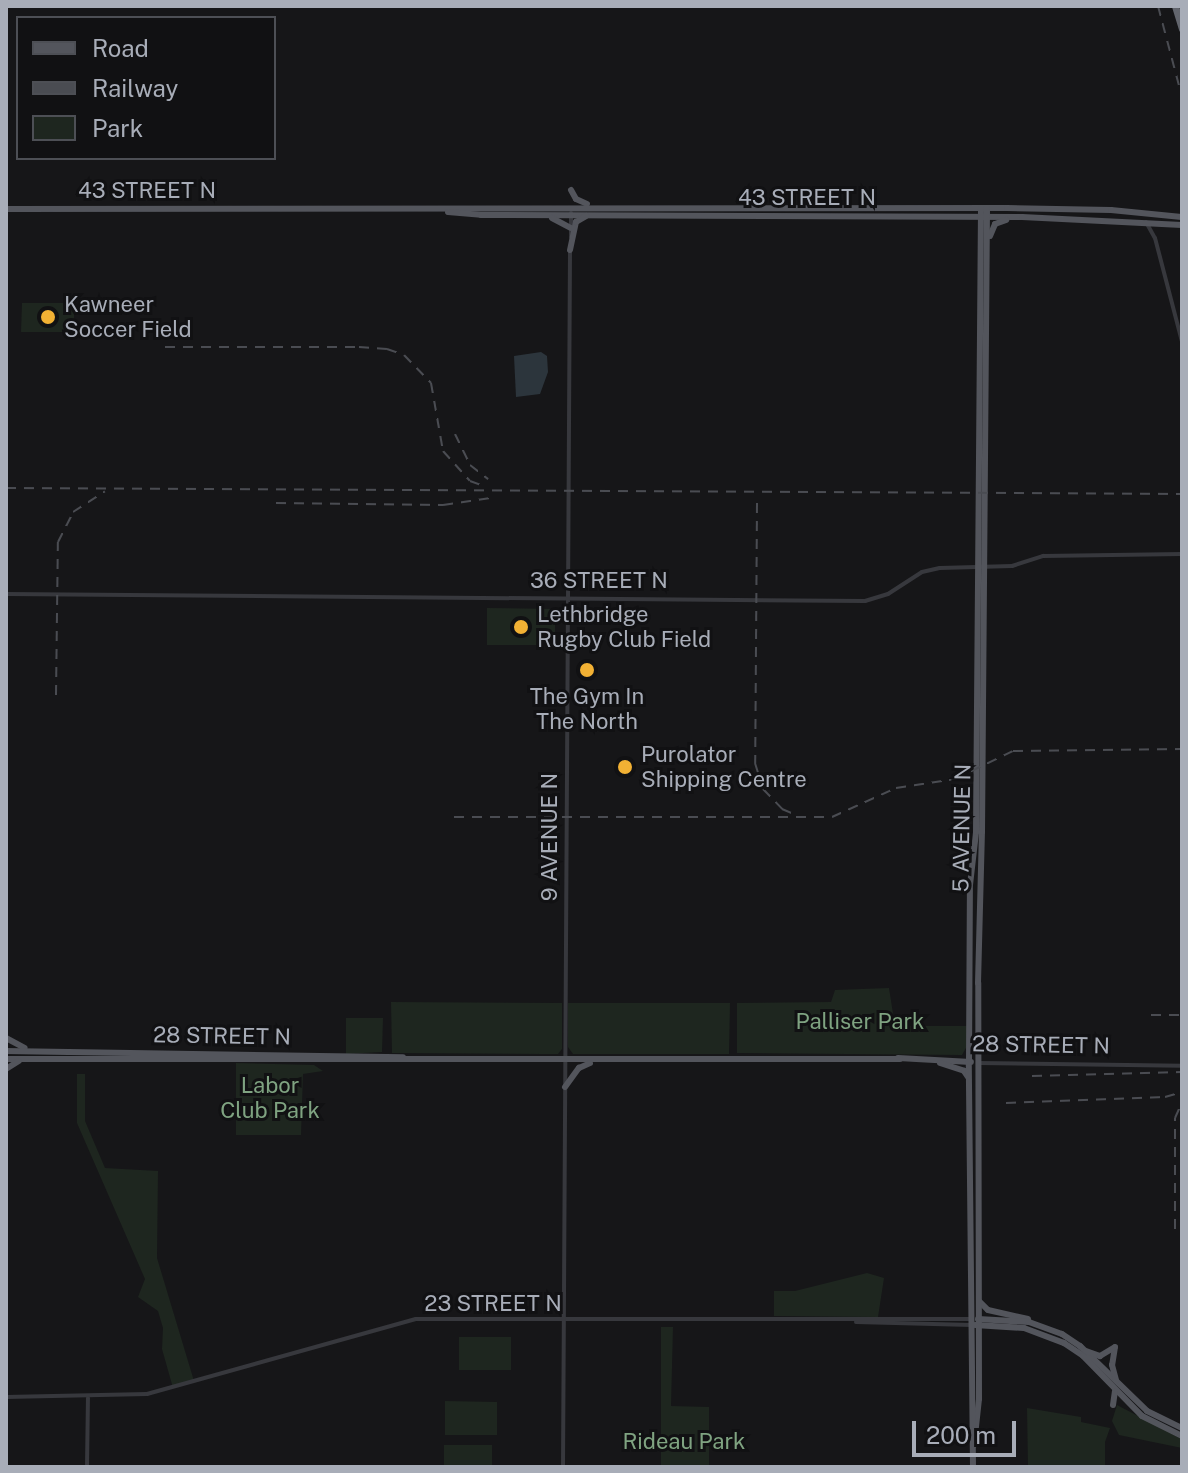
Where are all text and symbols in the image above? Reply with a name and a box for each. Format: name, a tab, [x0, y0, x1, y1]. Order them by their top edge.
legend	[16, 16, 276, 160]
text: Road	[92, 34, 149, 62]
text: Railway	[92, 74, 178, 102]
text: Park	[92, 114, 143, 142]
street label: 43 STREET N	[78, 178, 216, 204]
street label: 43 STREET N	[738, 185, 876, 211]
place label: Kawneer Soccer Field	[64, 291, 192, 342]
marker: Kawneer Soccer Field	[39, 308, 57, 326]
street label: 36 STREET N	[530, 568, 668, 594]
place label: Lethbridge Rugby Club Field	[537, 601, 711, 652]
marker: Lethbridge Rugby Club Field	[512, 618, 530, 636]
marker: The Gym In The North	[578, 661, 596, 679]
place label: The Gym In The North	[530, 683, 644, 734]
place label: Purolator Shipping Centre	[641, 741, 807, 792]
marker: Purolator Shipping Centre	[616, 758, 634, 776]
street label: 5 AVENUE N	[948, 763, 976, 893]
street label: 9 AVENUE N	[537, 773, 563, 901]
park label: Palliser Park	[796, 1009, 924, 1035]
street label: 28 STREET N	[153, 1022, 291, 1050]
street label: 28 STREET N	[972, 1031, 1110, 1059]
park label: Labor Club Park	[220, 1072, 320, 1124]
street label: 23 STREET N	[424, 1291, 562, 1317]
scale bar	[916, 1405, 1020, 1455]
text: 200 m	[926, 1421, 996, 1449]
park label: Rideau Park	[623, 1429, 745, 1455]

